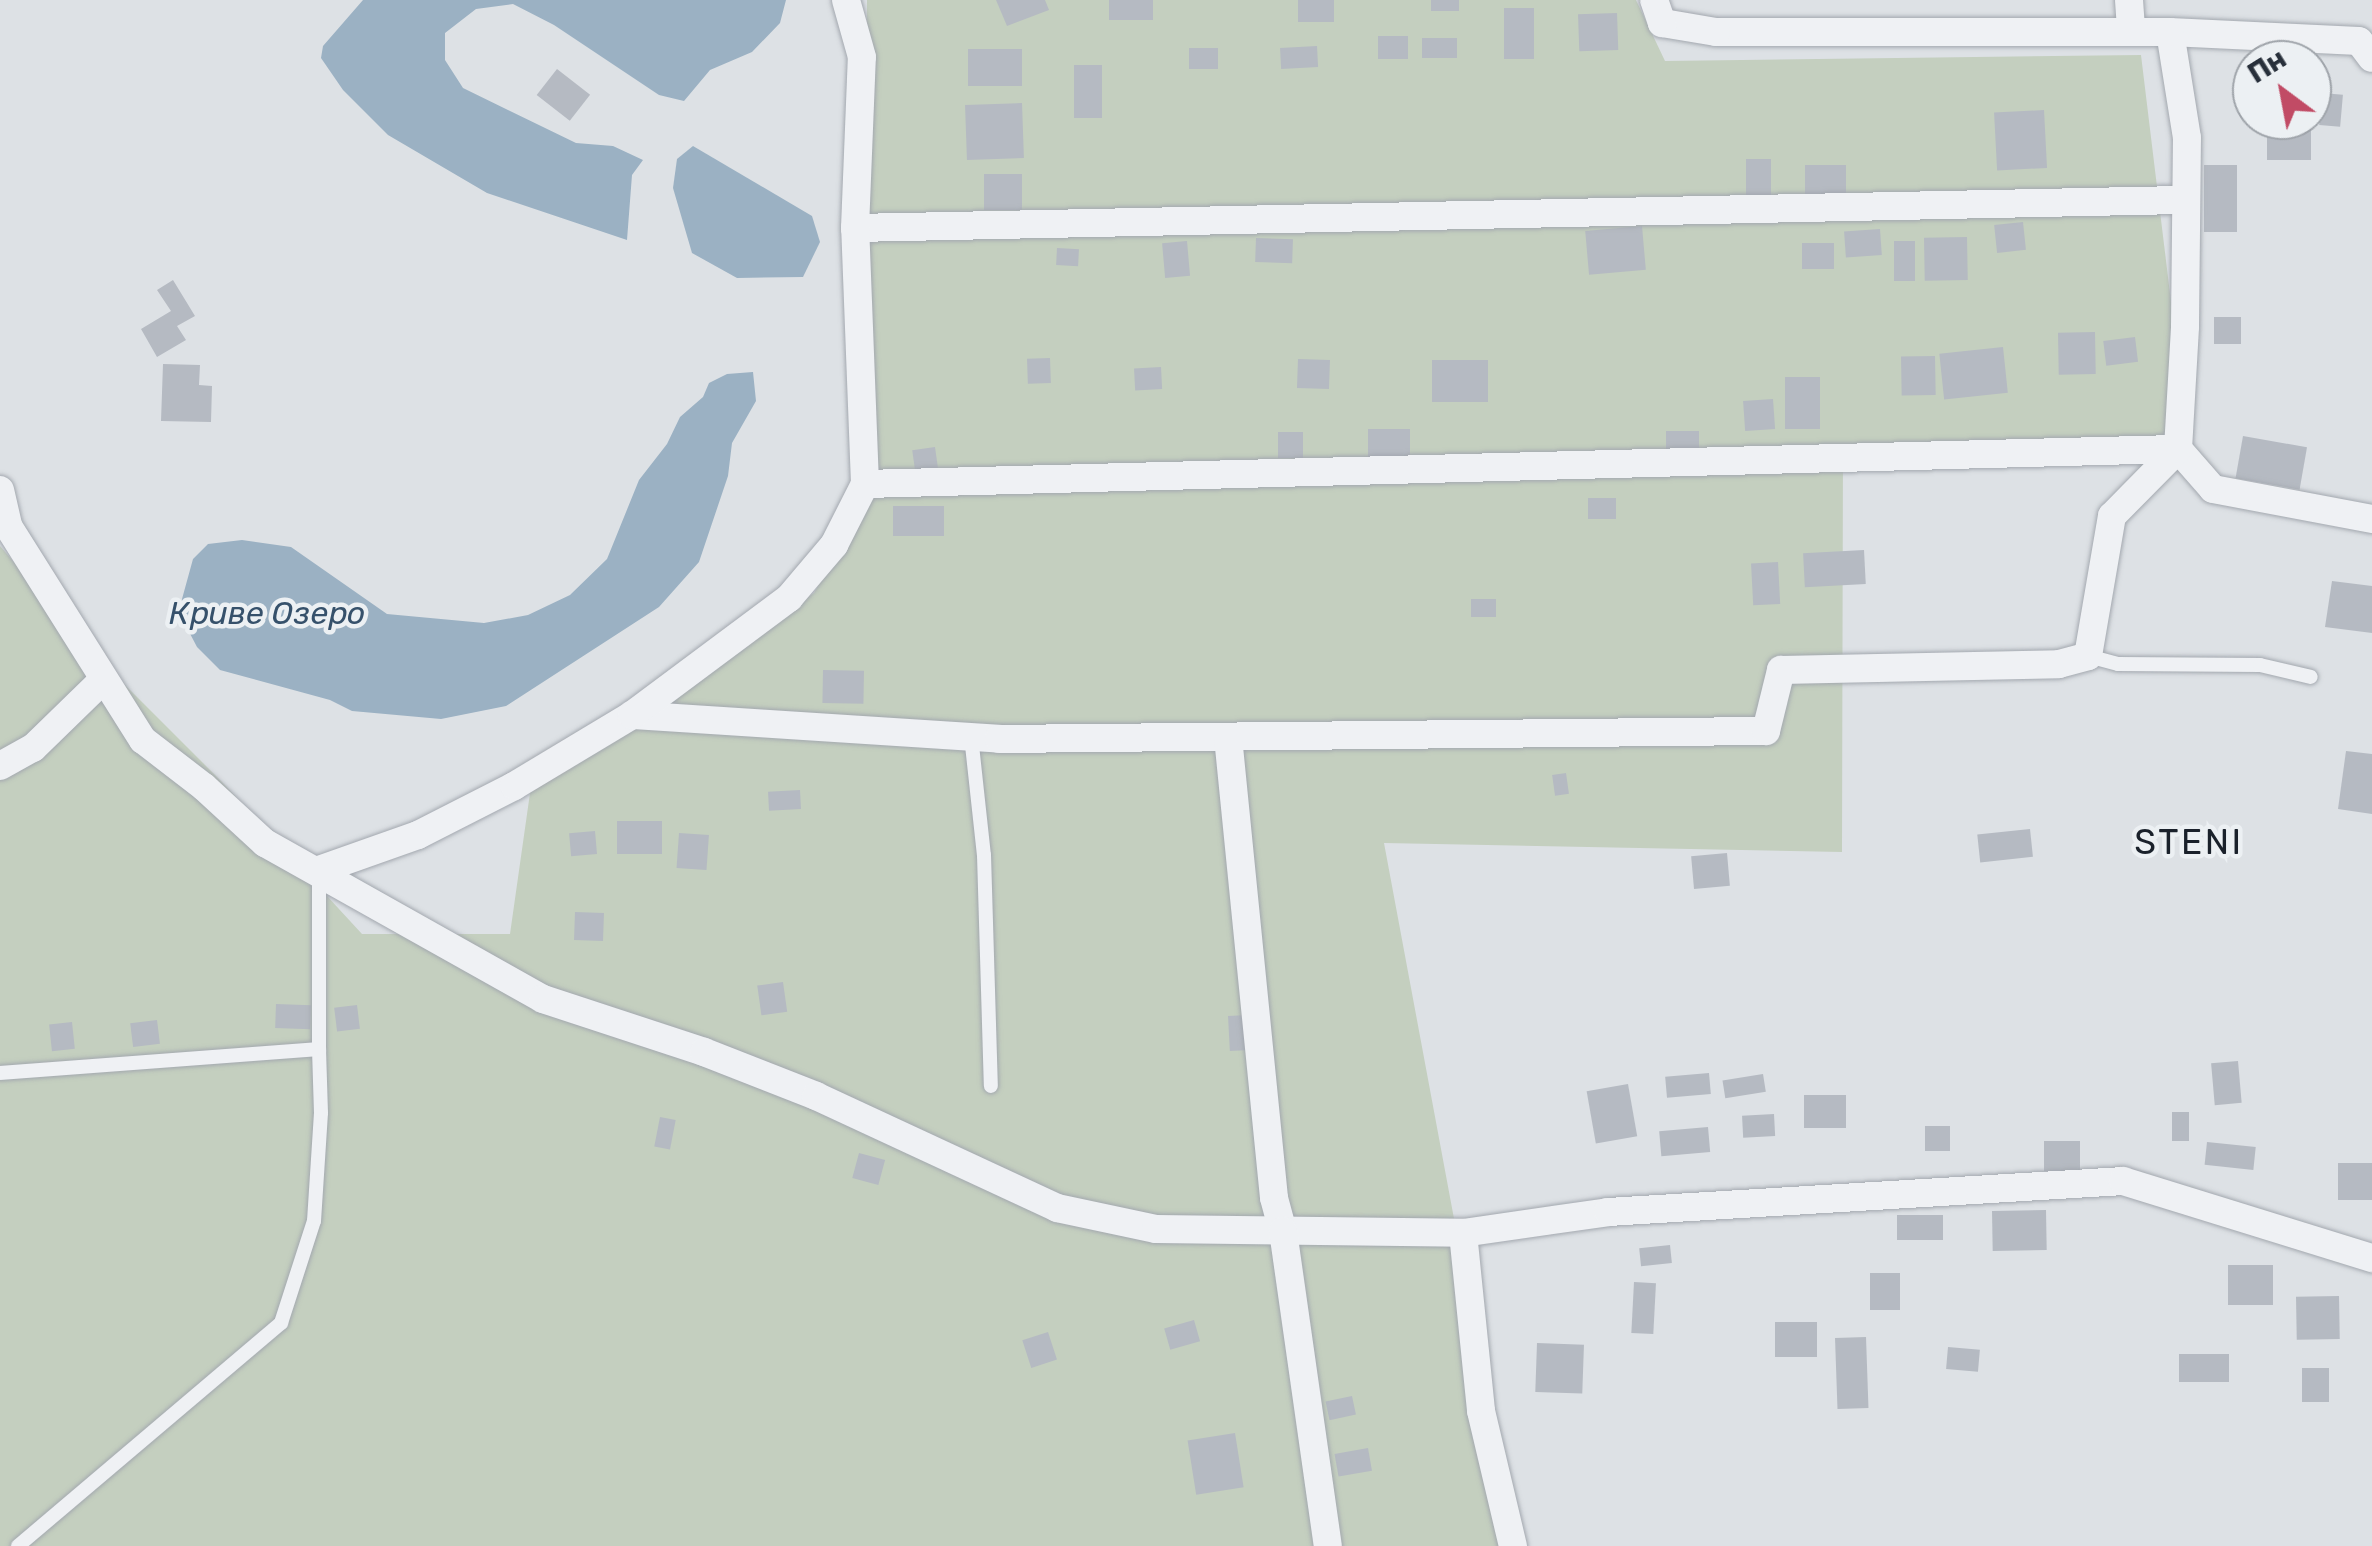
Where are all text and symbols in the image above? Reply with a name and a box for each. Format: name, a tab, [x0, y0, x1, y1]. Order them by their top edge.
north arrow	[2232, 40, 2332, 140]
text: Пн	[2242, 42, 2292, 90]
water label: Криве Озеро	[169, 594, 365, 632]
district label: STENI	[2134, 821, 2244, 863]

